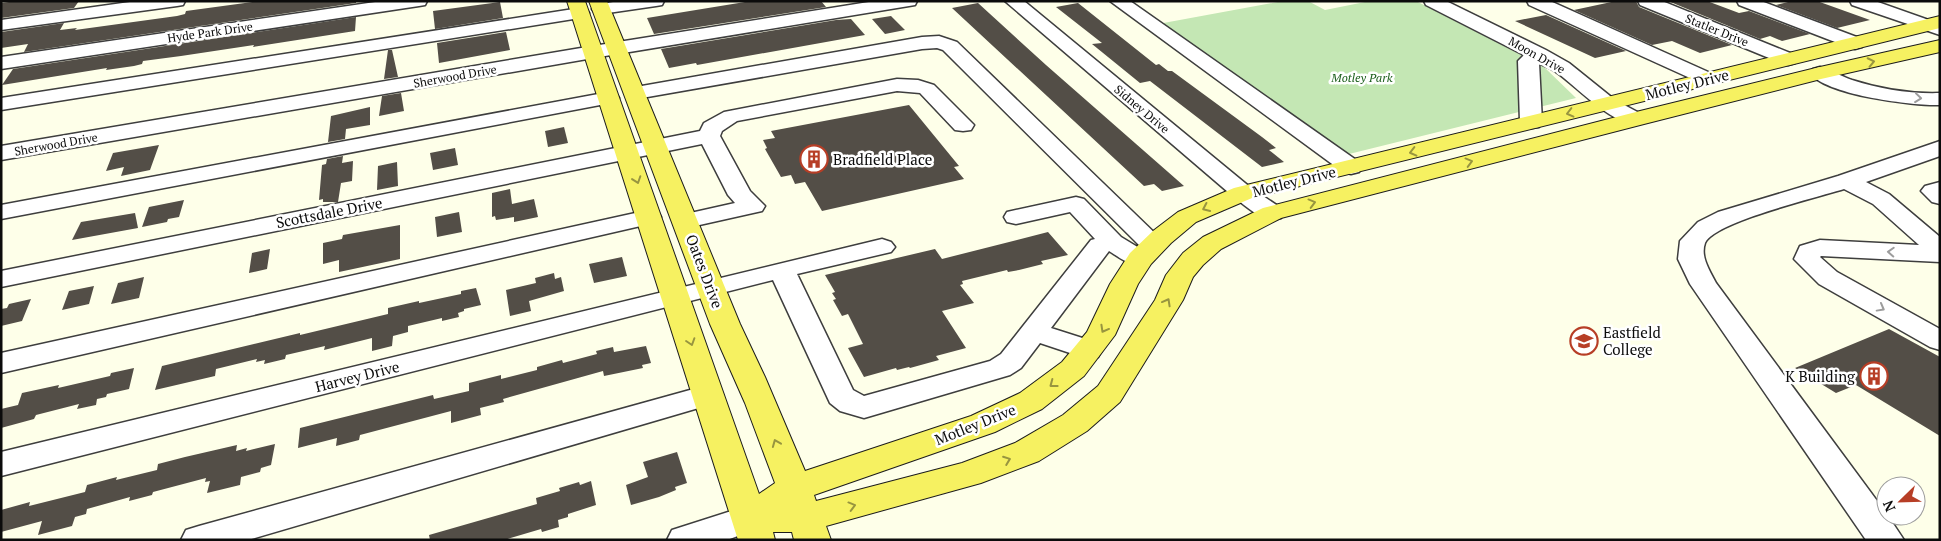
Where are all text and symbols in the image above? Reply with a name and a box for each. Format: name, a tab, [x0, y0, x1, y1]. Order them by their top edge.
street label: Statler Drive	[1683, 10, 1751, 50]
street label: Hyde Park Drive	[166, 19, 254, 45]
street label: Moon Drive	[1506, 33, 1568, 77]
one-way arrow	[1866, 57, 1875, 68]
street label: Sherwood Drive	[412, 61, 498, 91]
street label: Motley Drive	[1643, 64, 1731, 104]
park label: Motley Park	[1330, 70, 1393, 85]
street label: Sidney Drive	[1111, 82, 1173, 136]
one-way arrow	[1914, 92, 1922, 103]
one-way arrow	[1566, 107, 1575, 118]
street label: Sherwood Drive	[13, 129, 99, 159]
building icon: Bradfield Place	[799, 144, 829, 174]
one-way arrow	[1408, 146, 1417, 157]
place label: Bradfield Place	[833, 149, 932, 169]
one-way arrow	[1465, 157, 1474, 168]
street label: Motley Drive	[1250, 161, 1338, 201]
one-way arrow	[631, 175, 641, 184]
street label: Scottsdale Drive	[274, 192, 384, 232]
one-way arrow	[1308, 198, 1316, 208]
one-way arrow	[1202, 202, 1211, 213]
street label: Oates Drive	[682, 231, 728, 311]
one-way arrow	[1887, 246, 1895, 257]
one-way arrow	[1161, 298, 1171, 307]
one-way arrow	[1876, 302, 1885, 312]
place label: Eastfield College	[1603, 322, 1661, 359]
one-way arrow	[1100, 323, 1110, 332]
school or university icon: Eastfield College	[1569, 326, 1599, 356]
one-way arrow	[685, 338, 695, 346]
street label: Harvey Drive	[313, 356, 401, 396]
building icon: K Building	[1859, 361, 1889, 391]
place label: K Building	[1785, 366, 1856, 386]
one-way arrow	[1049, 378, 1059, 387]
street label: Motley Drive	[932, 399, 1018, 449]
one-way arrow	[772, 439, 782, 448]
one-way arrow	[1003, 455, 1011, 465]
north arrow	[1876, 476, 1926, 526]
text: N	[1878, 497, 1899, 515]
one-way arrow	[847, 501, 855, 511]

